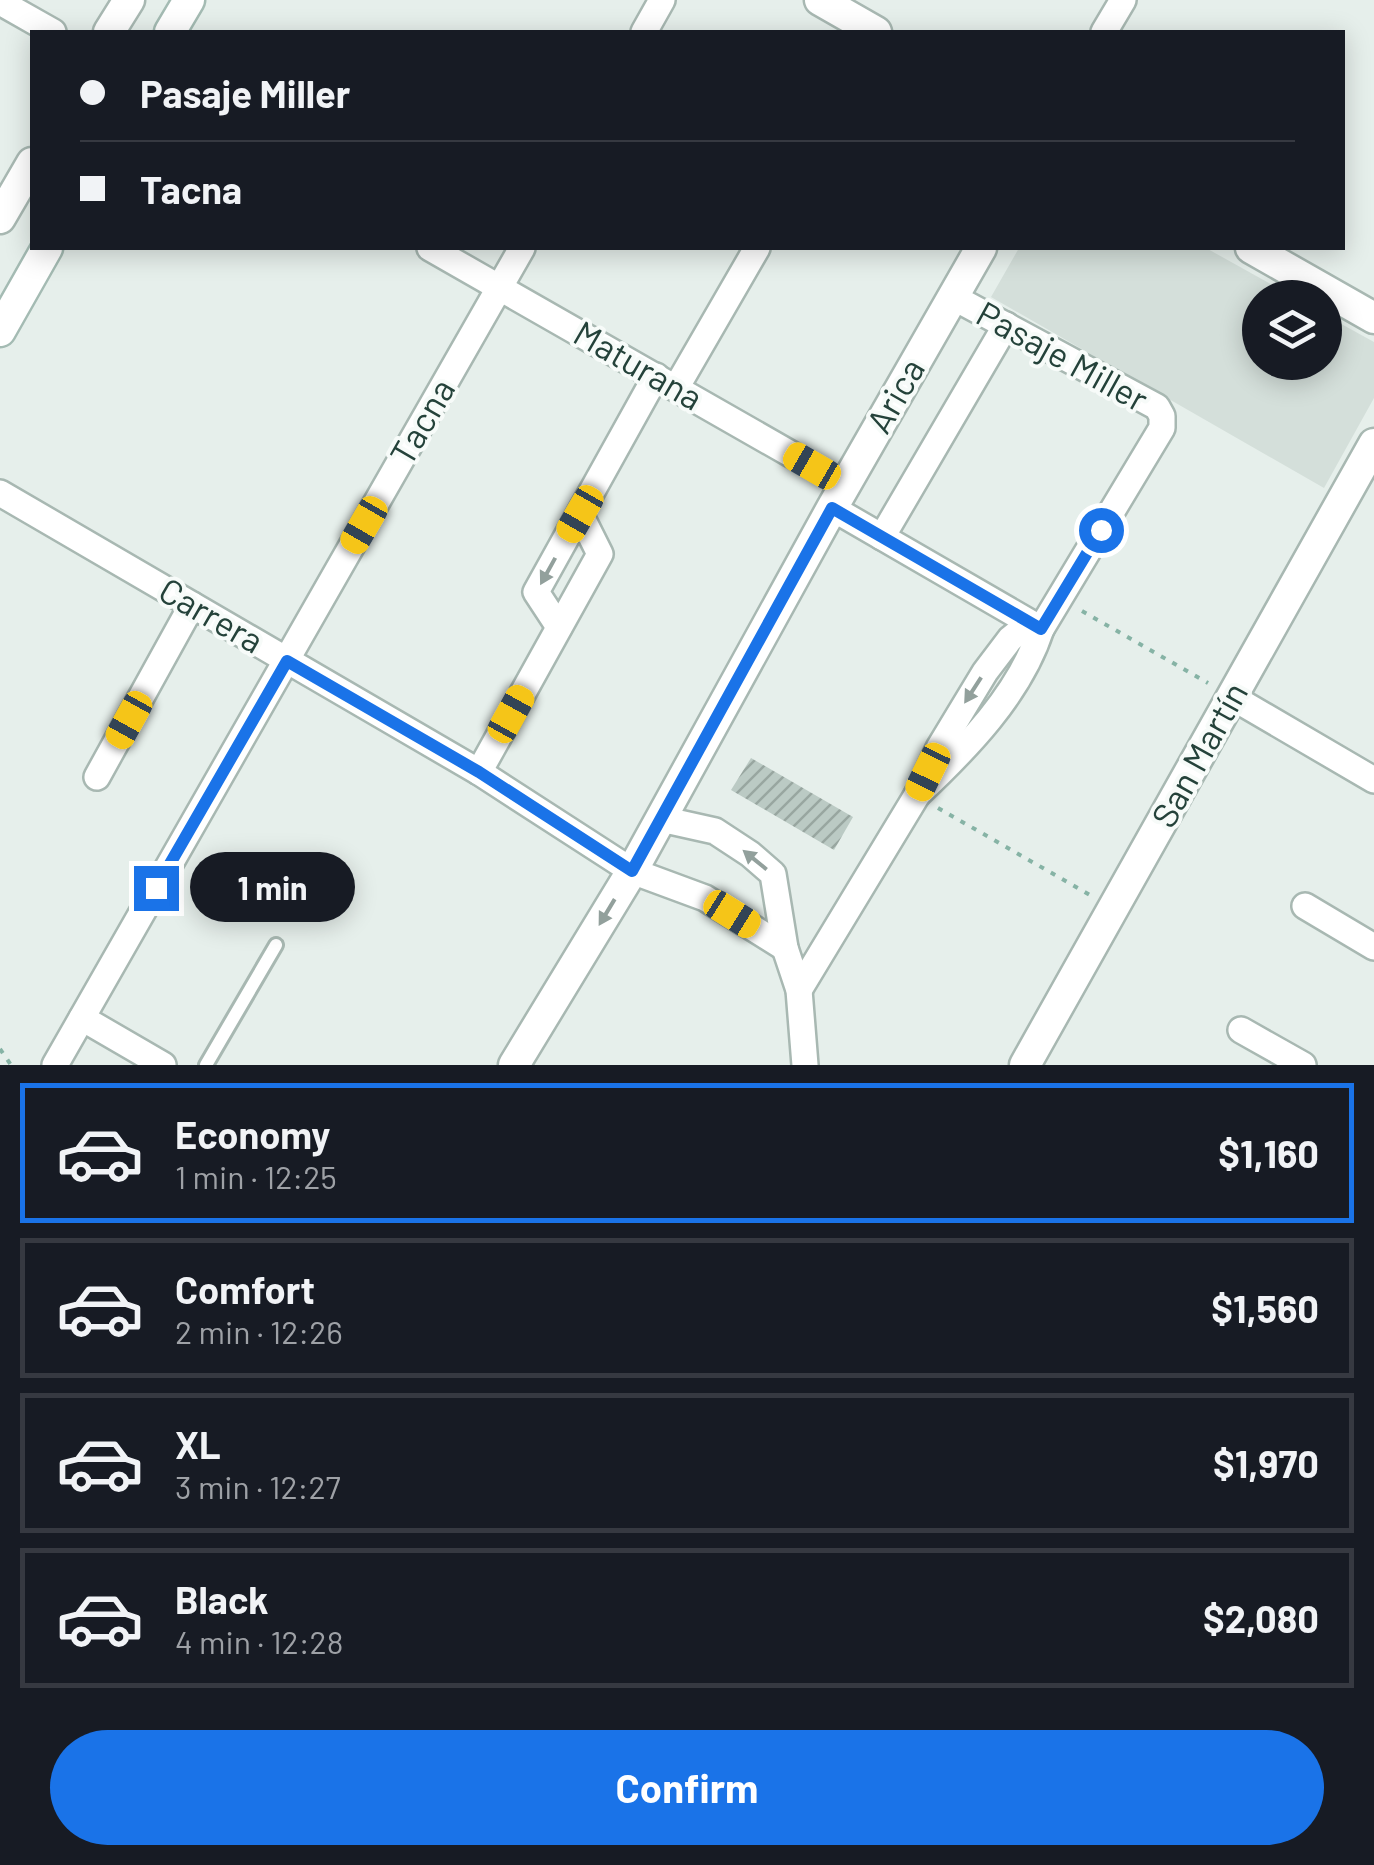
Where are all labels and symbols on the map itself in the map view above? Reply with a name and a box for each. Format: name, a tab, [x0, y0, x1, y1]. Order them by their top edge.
street label: Pasaje Miller	[970, 291, 1156, 420]
street label: Maturana	[567, 311, 711, 418]
street label: Arica	[856, 350, 932, 440]
street label: Tacna	[380, 371, 463, 471]
car	[779, 438, 845, 494]
car	[552, 481, 608, 547]
car	[336, 492, 392, 558]
route start	[1079, 508, 1124, 553]
one-way arrow	[539, 557, 557, 585]
street label: Carrera	[152, 568, 272, 661]
street label: San Martín	[1141, 674, 1255, 834]
one-way arrow	[964, 677, 983, 704]
car	[483, 680, 539, 748]
car	[101, 686, 157, 754]
car	[901, 738, 955, 806]
one-way arrow	[743, 850, 768, 871]
callout: 1 min	[191, 853, 356, 923]
route end	[134, 866, 179, 911]
car	[699, 885, 765, 943]
one-way arrow	[599, 898, 616, 926]

